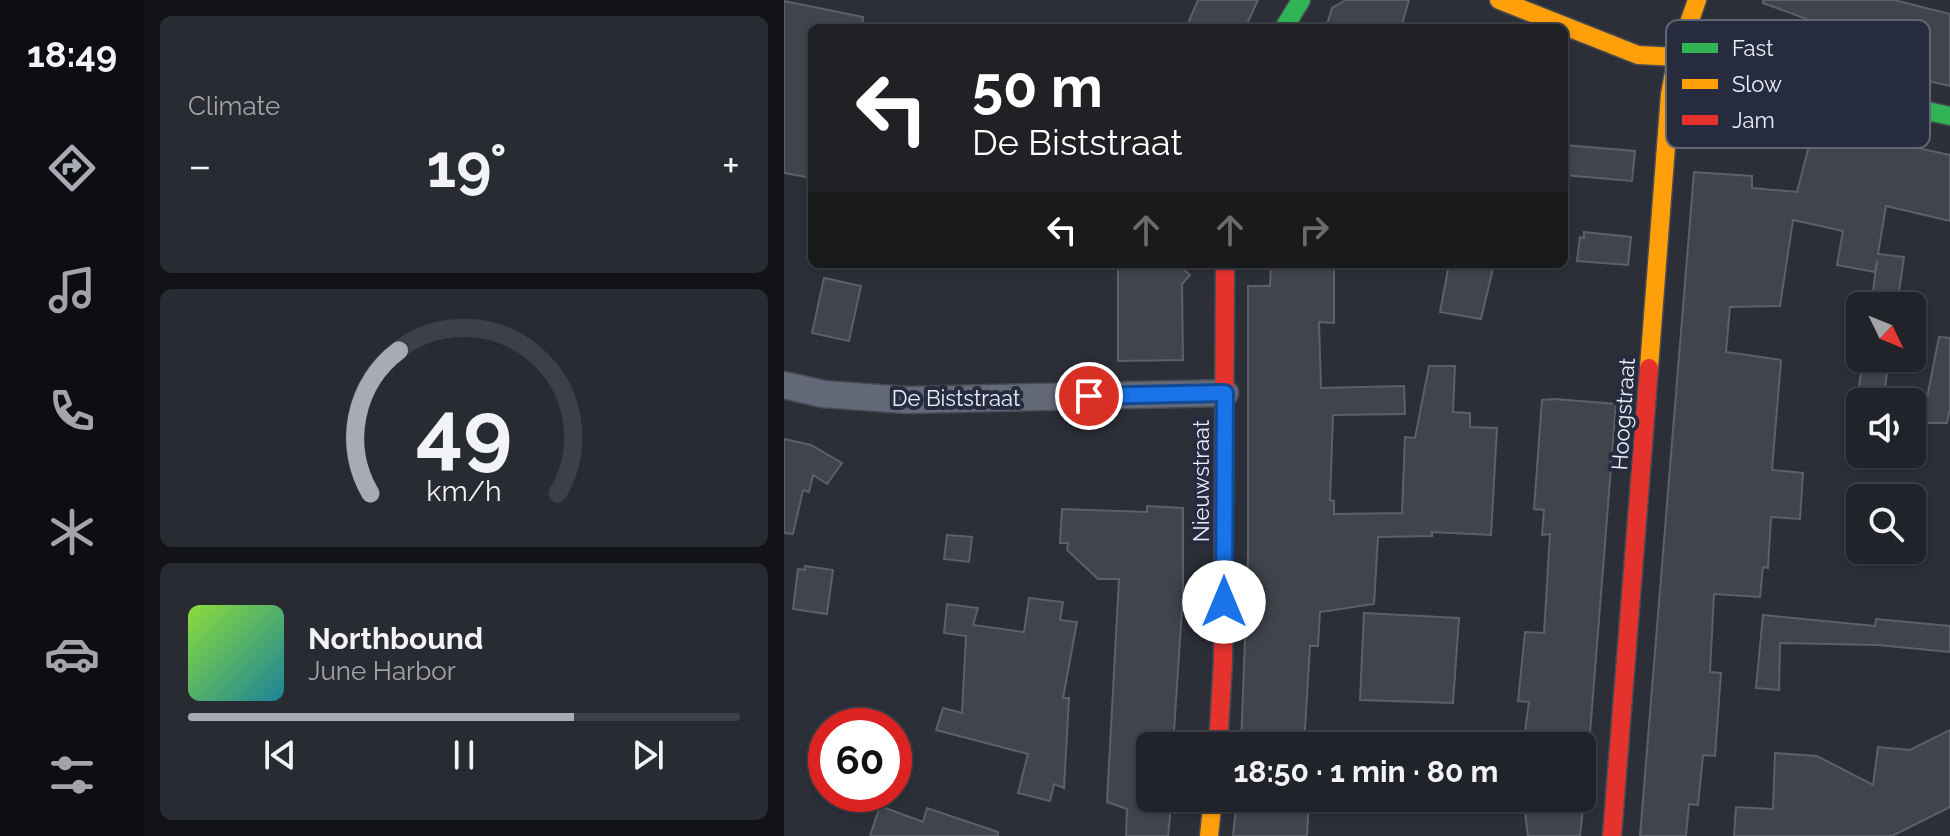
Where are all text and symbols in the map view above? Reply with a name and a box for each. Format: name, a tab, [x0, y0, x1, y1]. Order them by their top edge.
legend	[1666, 20, 1930, 148]
text: 18:49	[27, 33, 117, 75]
text: Fast	[1732, 35, 1774, 61]
text: 50 m	[972, 54, 1103, 120]
icon: left	[840, 56, 944, 160]
text: Slow	[1732, 71, 1782, 97]
text: Climate	[188, 91, 280, 121]
text: Jam	[1732, 107, 1775, 133]
text: De Biststraat	[972, 121, 1183, 163]
text: 19°	[427, 131, 507, 201]
icon: directions	[44, 140, 100, 196]
text: −	[188, 140, 212, 191]
text: +	[722, 140, 740, 191]
icon: left	[1040, 208, 1084, 252]
icon: ahead	[1124, 208, 1168, 252]
icon: ahead	[1208, 208, 1252, 252]
icon: right	[1292, 208, 1336, 252]
icon: music	[44, 262, 100, 318]
north arrow	[1846, 292, 1926, 372]
map controls	[1846, 292, 1926, 564]
street label: Hoogstraat	[1606, 356, 1640, 471]
pin	[1055, 362, 1123, 430]
icon: arrive	[1067, 374, 1111, 418]
text: 49	[416, 382, 512, 479]
icon: phone	[44, 383, 100, 439]
street label: De Biststraat	[892, 385, 1021, 411]
button: sound	[1846, 388, 1926, 468]
street label: Nieuwstraat	[1188, 419, 1214, 542]
text: km/h	[426, 474, 502, 508]
button: search	[1846, 484, 1926, 564]
icon: climate	[44, 504, 100, 560]
position arrow	[1182, 560, 1266, 644]
text: Northbound	[308, 621, 483, 656]
icon: car	[44, 626, 100, 682]
text: June Harbor	[308, 656, 456, 686]
speed limit sign: 60	[808, 708, 912, 812]
icon: previous	[258, 733, 302, 777]
icon: pause	[442, 733, 486, 777]
icon: next	[626, 733, 670, 777]
icon: filters	[44, 747, 100, 803]
text: 18:50 · 1 min · 80 m	[1233, 754, 1499, 789]

